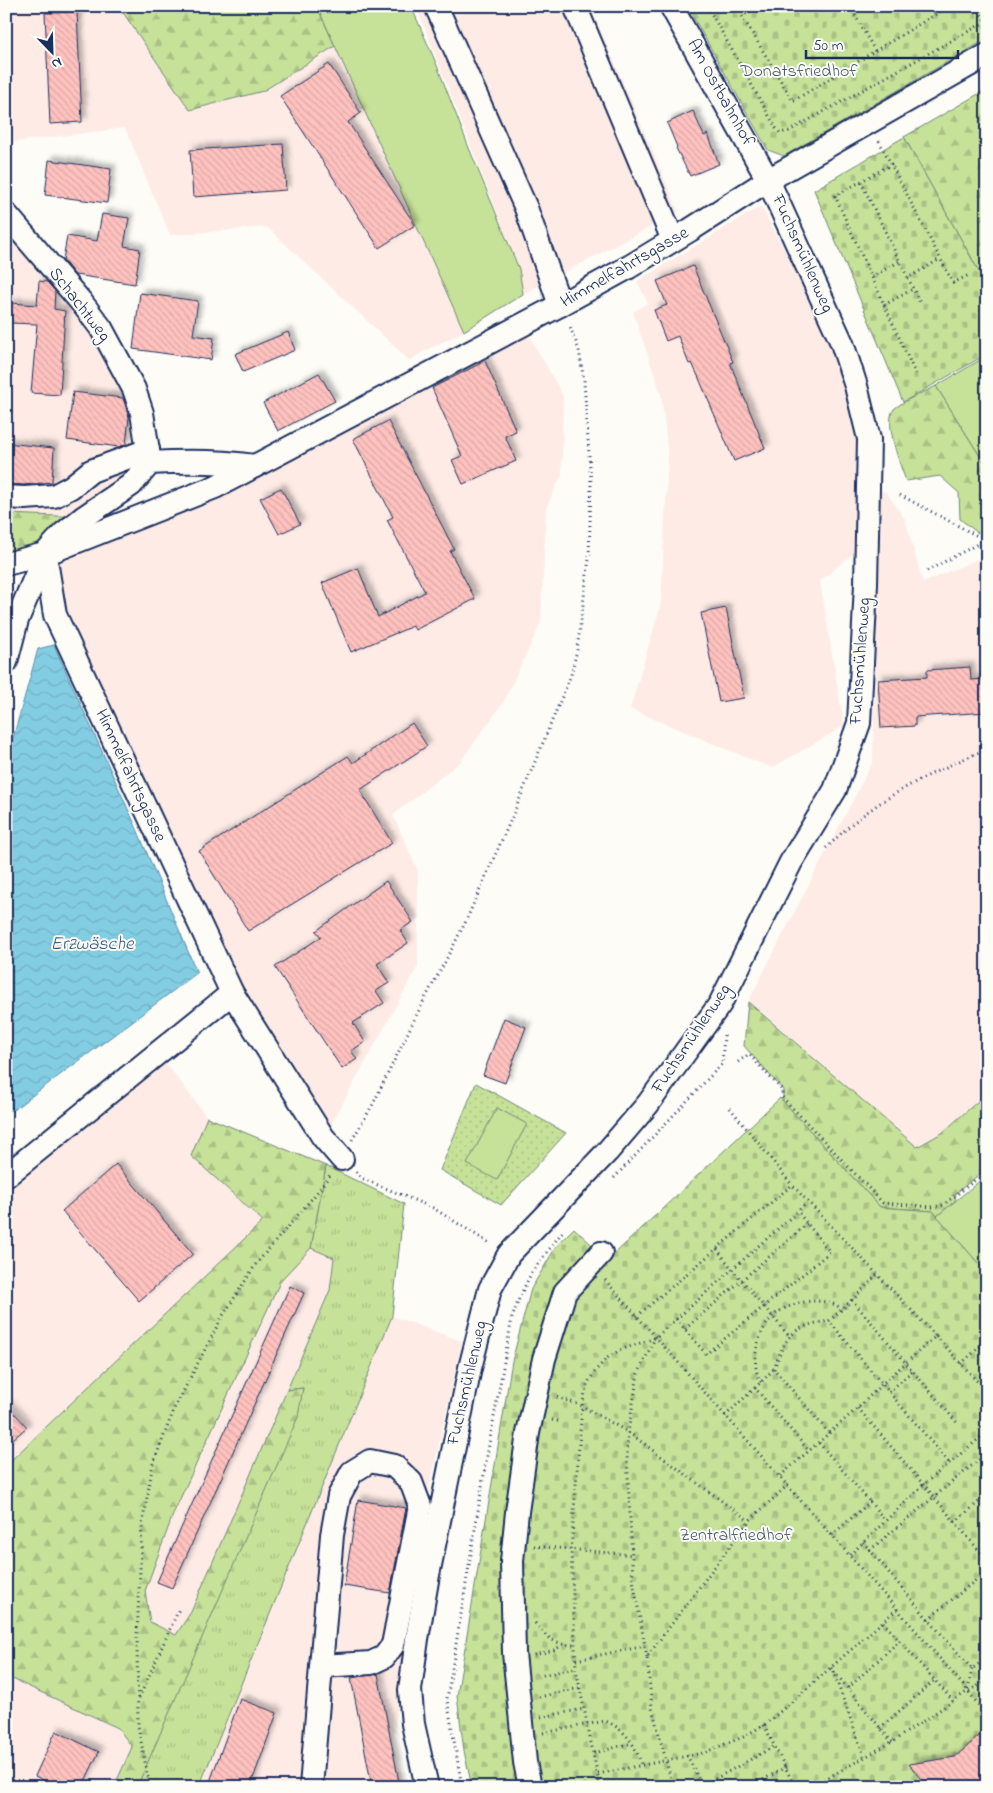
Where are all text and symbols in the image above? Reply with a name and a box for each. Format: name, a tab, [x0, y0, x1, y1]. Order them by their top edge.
north arrow	[28, 28, 78, 78]
scale bar	[806, 28, 958, 60]
street label: Am Ostbahnhof	[680, 34, 761, 152]
text: 50 m	[813, 35, 844, 57]
text: N	[48, 51, 65, 74]
park label: Donatsfriedhof	[739, 59, 858, 85]
street label: Fuchsmühlenweg	[763, 190, 840, 318]
street label: Himmelfahrtsgasse	[556, 220, 695, 316]
street label: Schachtweg	[41, 262, 116, 348]
street label: Fuchsmühlenweg	[844, 597, 879, 726]
street label: Himmelfahrtsgasse	[87, 705, 173, 848]
water label: Erzwäsche	[50, 931, 135, 958]
street label: Fuchsmühlenweg	[645, 979, 739, 1100]
street label: Fuchsmühlenweg	[441, 1318, 496, 1449]
park label: Zentralfriedhof	[680, 1523, 793, 1549]

